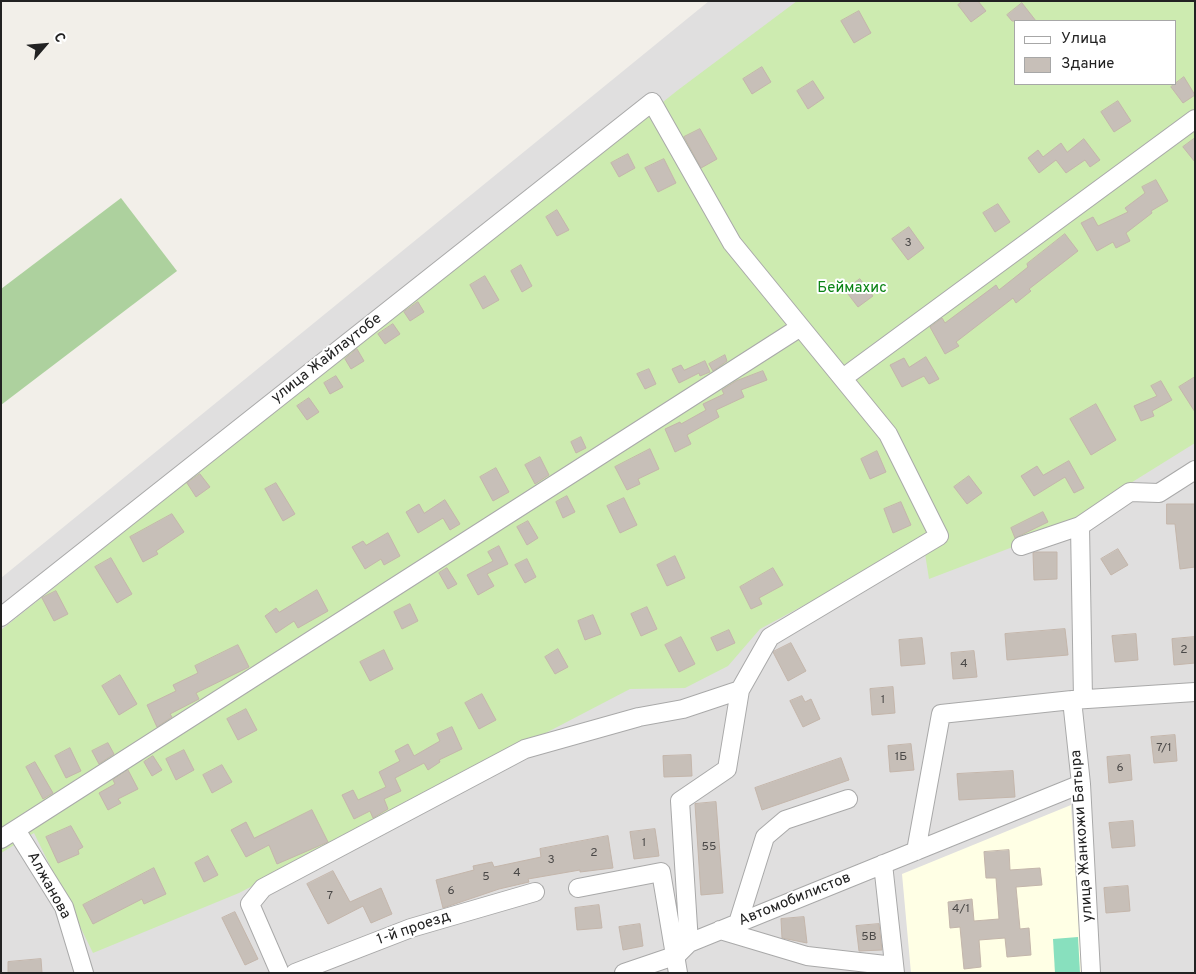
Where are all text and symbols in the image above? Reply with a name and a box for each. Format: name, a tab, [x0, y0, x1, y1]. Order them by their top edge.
north arrow	[20, 20, 70, 70]
legend	[1014, 20, 1176, 85]
text: С	[49, 30, 68, 46]
text: Улица	[1061, 30, 1106, 49]
text: Здание	[1061, 55, 1114, 74]
house number: 3	[904, 237, 912, 251]
park label: Беймахис	[817, 280, 887, 298]
street label: улица Жайлаутобе	[268, 310, 386, 408]
house number: 2	[1180, 644, 1188, 658]
house number: 4	[960, 658, 968, 672]
house number: 1	[881, 694, 885, 708]
house number: 7/1	[1156, 742, 1172, 756]
street label: улица Жанкожи Батыра	[1068, 749, 1098, 923]
house number: 1Б	[895, 751, 907, 765]
house number: 6	[1116, 762, 1124, 776]
house number: 1	[642, 837, 646, 851]
house number: 55	[702, 841, 716, 855]
house number: 2	[590, 847, 598, 861]
street label: Алжанова	[22, 849, 74, 923]
house number: 3	[547, 854, 555, 868]
house number: 4	[513, 867, 521, 881]
street label: Автомобилистов	[736, 869, 854, 931]
house number: 5	[482, 871, 490, 885]
house number: 6	[447, 885, 455, 899]
house number: 7	[327, 890, 333, 904]
house number: 4/1	[952, 903, 970, 917]
street label: 1-й проезд	[375, 908, 453, 950]
house number: 5В	[861, 931, 877, 945]

